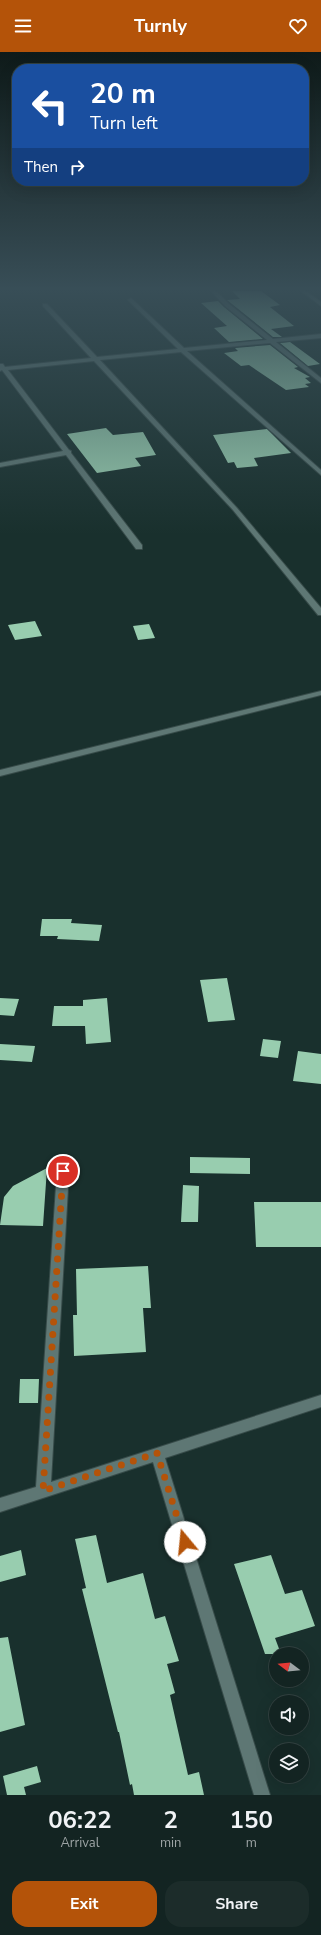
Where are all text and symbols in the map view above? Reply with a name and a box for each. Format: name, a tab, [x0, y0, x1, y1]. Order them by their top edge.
text: Turnly	[134, 14, 187, 38]
icon: menu	[12, 15, 34, 37]
icon: heart	[287, 15, 309, 37]
text: 20 m	[90, 75, 156, 113]
icon: left	[24, 80, 76, 132]
text: Turn left	[90, 111, 158, 135]
icon: right	[66, 156, 88, 178]
text: Then	[24, 157, 58, 177]
pin	[46, 1154, 80, 1188]
icon: arrive	[52, 1160, 74, 1182]
position arrow	[164, 1521, 206, 1563]
north arrow	[269, 1647, 309, 1687]
map controls	[269, 1647, 309, 1783]
button: sound	[269, 1695, 309, 1735]
button: layers	[269, 1743, 309, 1783]
text: 06:22	[48, 1804, 112, 1836]
text: 2	[163, 1804, 178, 1836]
text: 150	[230, 1804, 273, 1836]
text: Arrival	[60, 1834, 100, 1852]
text: min	[160, 1834, 181, 1852]
text: m	[246, 1834, 257, 1852]
button: Exit	[12, 1881, 157, 1927]
button: Share	[165, 1881, 309, 1927]

